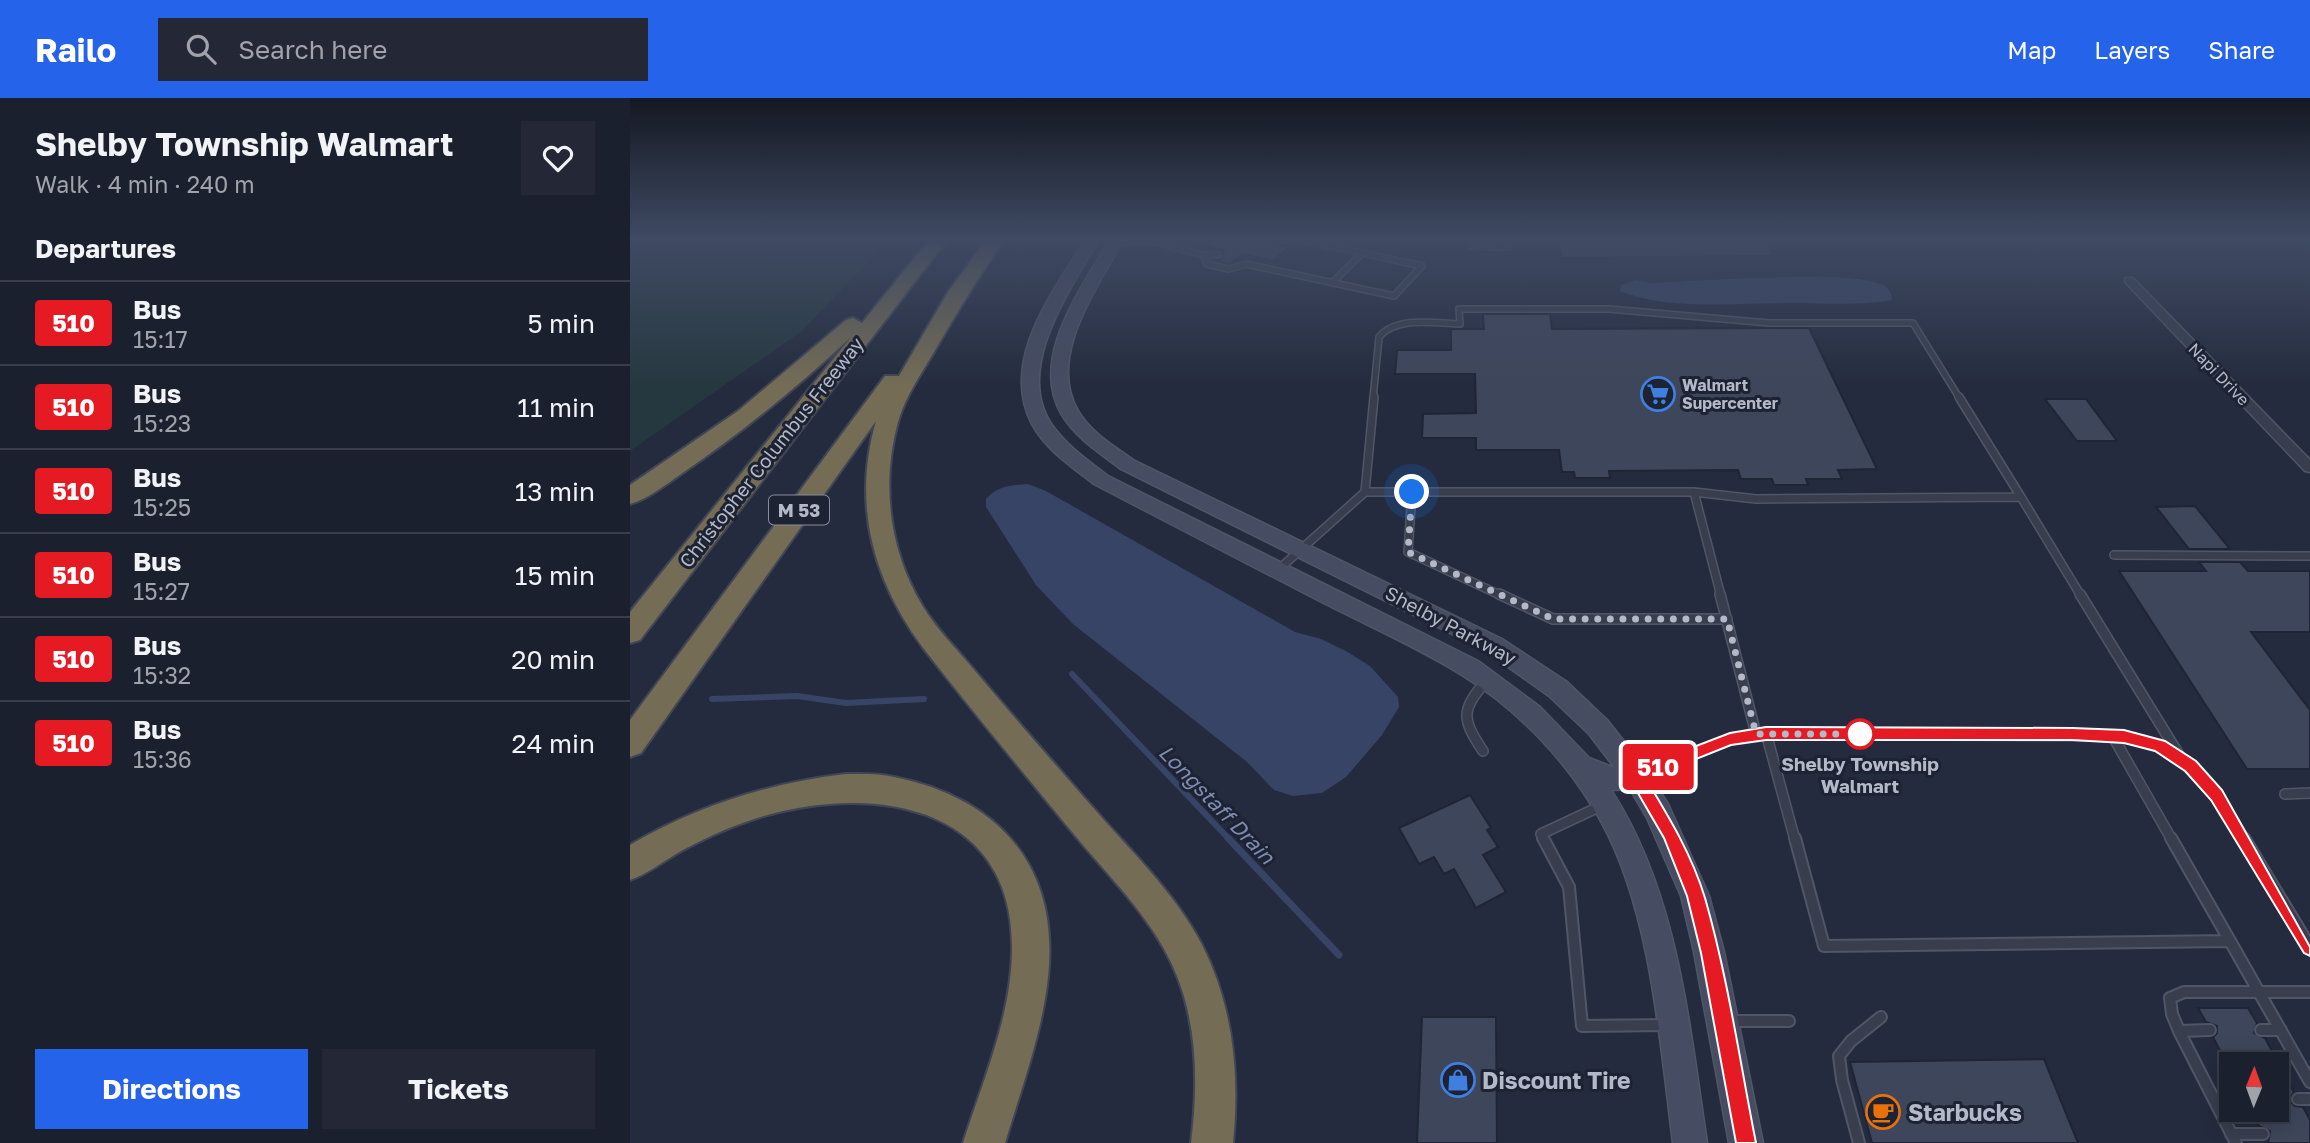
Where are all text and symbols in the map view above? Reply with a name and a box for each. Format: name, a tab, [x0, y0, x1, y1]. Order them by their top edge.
search box	[158, 18, 648, 81]
text: Railo	[35, 30, 116, 69]
icon: search	[182, 30, 220, 68]
text: Search here	[238, 34, 387, 65]
text: Map	[2007, 35, 2056, 64]
text: Layers	[2094, 35, 2170, 64]
text: Share	[2208, 35, 2275, 64]
button: heart	[521, 121, 595, 195]
text: Shelby Township Walmart	[35, 124, 453, 163]
text: Walk · 4 min · 240 m	[35, 170, 255, 198]
text: Departures	[35, 233, 176, 264]
text: Bus	[133, 294, 181, 325]
text: 510	[52, 308, 95, 337]
text: 5 min	[527, 308, 595, 339]
text: 15:17	[133, 325, 188, 353]
street label: Christopher Columbus Freeway	[674, 332, 868, 572]
street label: Napi Drive	[2184, 339, 2254, 409]
supermarket icon: Walmart Supercenter	[1639, 375, 1677, 413]
place label: Walmart Supercenter	[1682, 375, 1778, 413]
text: Bus	[133, 378, 181, 409]
text: 510	[52, 392, 95, 421]
text: 11 min	[517, 392, 595, 423]
text: 15:23	[133, 409, 191, 437]
text: Bus	[133, 462, 181, 493]
your location	[1394, 474, 1429, 509]
text: 510	[52, 476, 95, 505]
text: 13 min	[515, 476, 595, 507]
text: 15:25	[133, 493, 191, 521]
road number: M 53	[769, 496, 829, 524]
text: Bus	[133, 546, 181, 577]
text: 510	[52, 560, 95, 589]
text: 15 min	[515, 560, 595, 591]
text: 15:27	[133, 577, 190, 605]
street label: Shelby Parkway	[1382, 581, 1521, 669]
text: Bus	[133, 630, 181, 661]
text: 510	[52, 644, 95, 673]
text: 20 min	[511, 644, 595, 675]
text: 15:32	[133, 661, 191, 689]
text: Bus	[133, 714, 181, 745]
marker: Shelby Township Walmart	[1845, 719, 1875, 749]
text: 510	[52, 728, 95, 757]
text: 24 min	[512, 728, 595, 759]
water label: Longstaff Drain	[1154, 739, 1281, 870]
line badge: 510	[1618, 744, 1698, 790]
text: 15:36	[133, 745, 192, 773]
text: 510	[1637, 752, 1679, 781]
place label: Shelby Township Walmart	[1781, 752, 1939, 797]
button: Directions	[35, 1049, 308, 1129]
button: Tickets	[322, 1049, 595, 1129]
north arrow	[2219, 1052, 2289, 1122]
map controls	[2219, 1052, 2289, 1122]
shop icon: Discount Tire	[1439, 1061, 1477, 1099]
place label: Discount Tire	[1482, 1066, 1631, 1094]
cafe icon: Starbucks	[1864, 1093, 1902, 1131]
place label: Starbucks	[1908, 1098, 2022, 1126]

